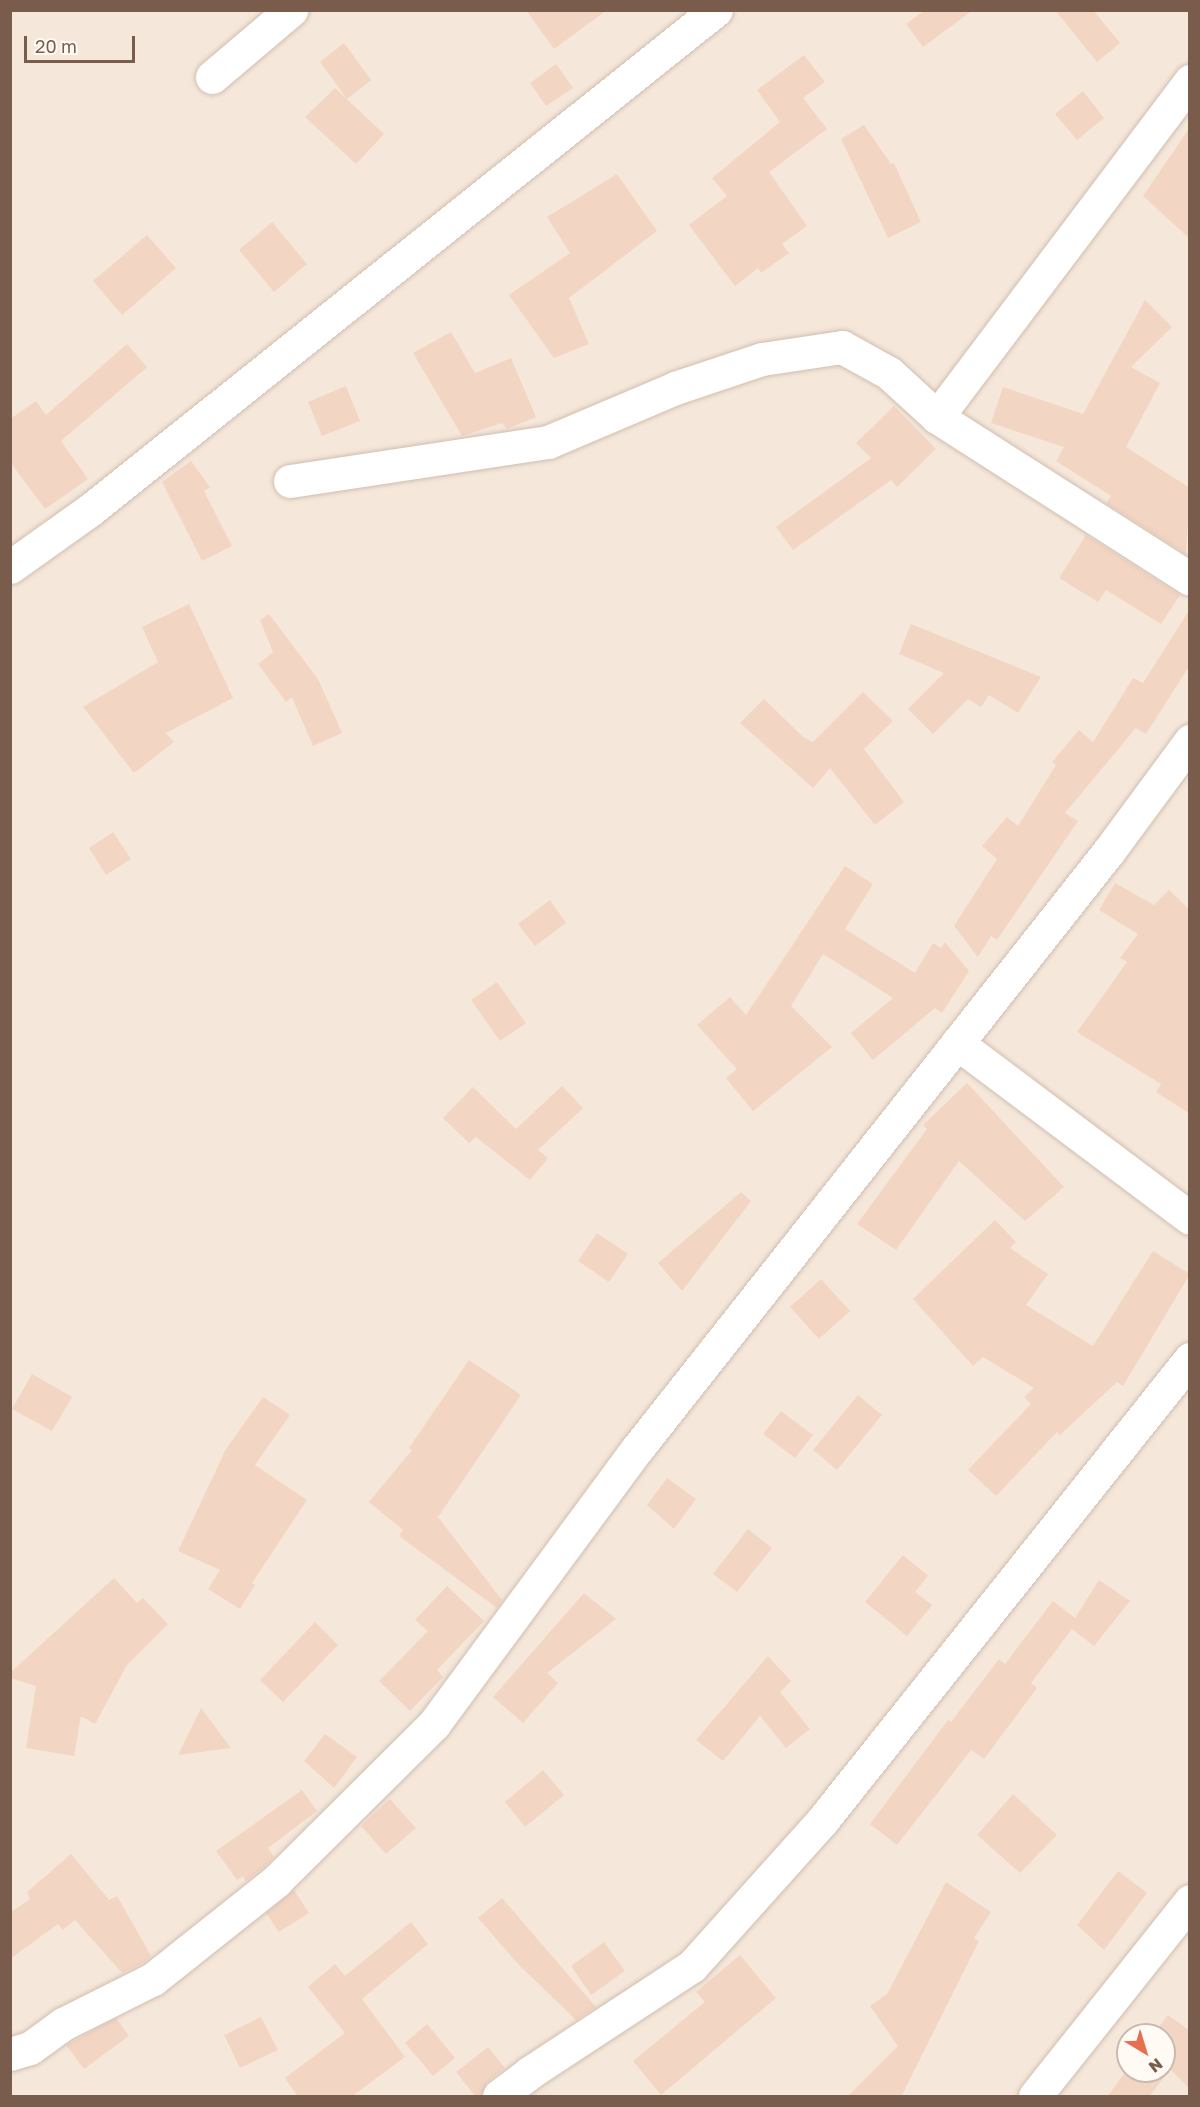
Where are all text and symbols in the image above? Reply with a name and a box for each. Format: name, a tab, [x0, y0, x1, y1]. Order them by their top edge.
scale bar	[27, 24, 138, 62]
text: 20 m	[35, 35, 77, 57]
north arrow	[1116, 2023, 1176, 2083]
text: N	[1145, 2054, 1167, 2077]

